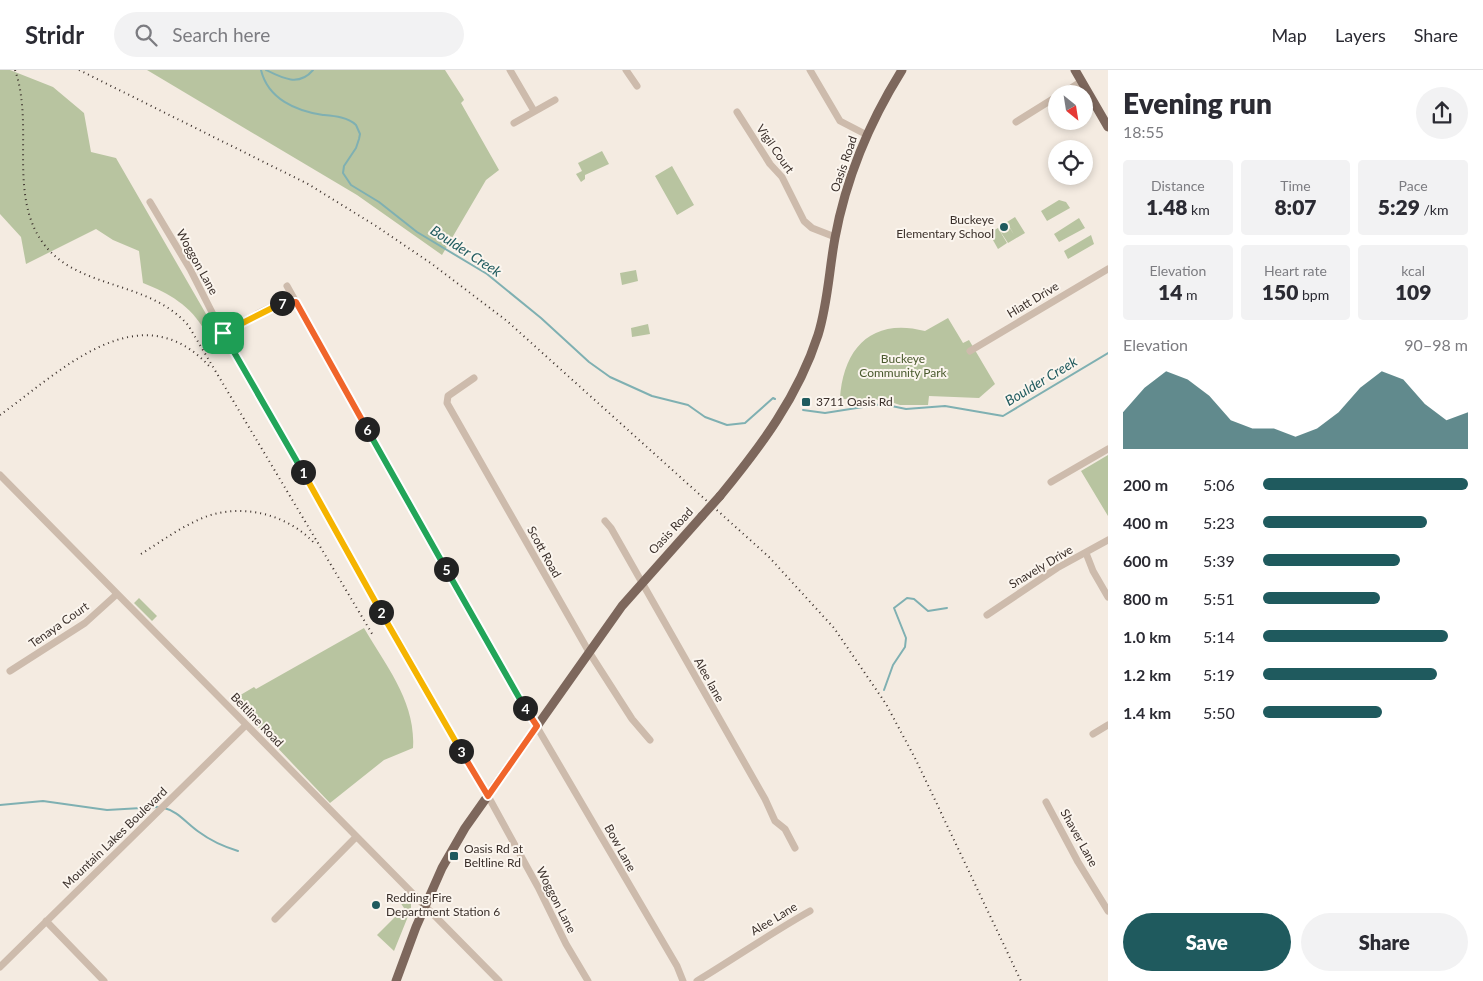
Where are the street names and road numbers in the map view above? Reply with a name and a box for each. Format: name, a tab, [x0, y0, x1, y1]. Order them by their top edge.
street label: Vigil Court	[753, 121, 798, 177]
street label: Oasis Road	[827, 134, 860, 194]
street label: Woggon Lane	[173, 226, 222, 297]
street label: Hiatt Drive	[1004, 278, 1061, 321]
street label: Oasis Road	[645, 504, 696, 557]
street label: Scott Road	[524, 523, 565, 580]
street label: Snavely Drive	[1006, 542, 1075, 591]
street label: Tenaya Court	[26, 598, 92, 651]
street label: Alee lane	[691, 655, 728, 705]
street label: Beltline Road	[228, 689, 287, 750]
street label: Mountain Lakes Boulevard	[59, 784, 170, 892]
street label: Shaver Lane	[1057, 806, 1101, 869]
street label: Bow Lane	[601, 821, 640, 874]
street label: Woggon Lane	[533, 864, 580, 936]
street label: Alee Lane	[748, 899, 800, 938]

